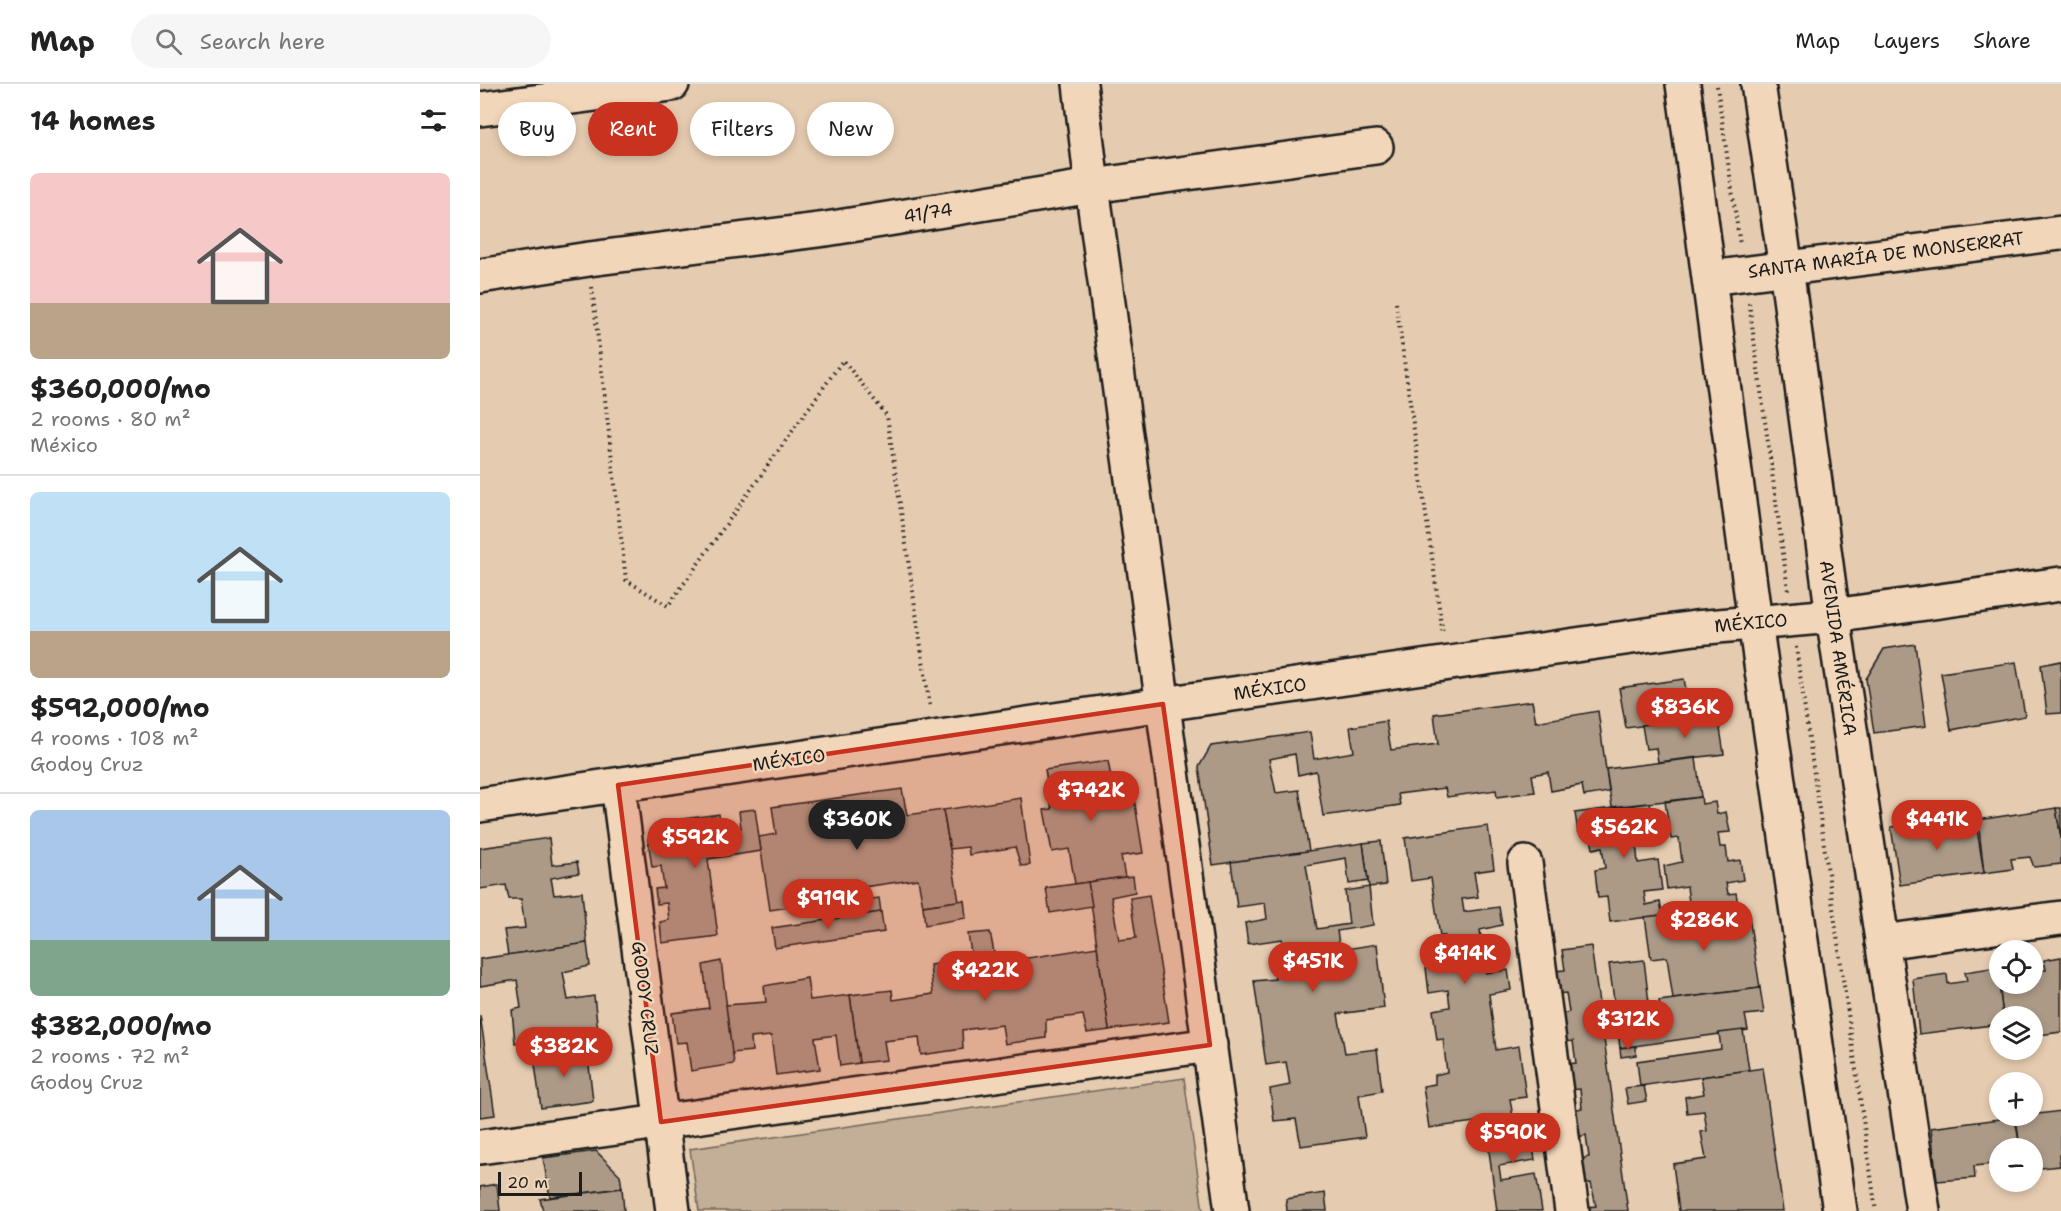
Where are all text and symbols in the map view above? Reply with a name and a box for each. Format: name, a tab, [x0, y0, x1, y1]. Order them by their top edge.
search box	[131, 14, 551, 68]
text: Map	[30, 22, 95, 60]
icon: search	[152, 25, 185, 58]
text: Search here	[200, 27, 325, 56]
text: Map	[1795, 27, 1840, 55]
text: Layers	[1873, 27, 1940, 55]
text: Share	[1973, 27, 2031, 55]
chip: Buy	[498, 102, 576, 156]
chip: Rent	[588, 102, 678, 156]
chip: Filters	[690, 102, 795, 156]
chip: New	[807, 102, 894, 156]
text: 14 homes	[30, 103, 156, 138]
icon: filters	[417, 104, 450, 137]
street label: 41/74	[902, 197, 954, 229]
icon: home	[186, 212, 294, 320]
street label: SANTA MARÍA DE MONSERRAT	[1747, 226, 2025, 284]
text: $360,000/mo	[30, 371, 211, 406]
text: 2 rooms · 80 m²	[30, 406, 191, 432]
text: México	[30, 432, 98, 458]
icon: home	[186, 531, 294, 639]
street label: AVENIDA AMÉRICA	[1814, 559, 1862, 737]
street label: MÉXICO	[1713, 608, 1789, 638]
street label: MÉXICO	[1232, 672, 1308, 706]
pin: $836K	[1643, 688, 1727, 739]
text: $592,000/mo	[30, 690, 210, 725]
text: $836K	[1650, 694, 1720, 720]
text: 4 rooms · 108 m²	[30, 725, 199, 751]
street label: MÉXICO	[751, 743, 827, 777]
text: Godoy Cruz	[30, 751, 144, 777]
pin: $742K	[1049, 771, 1133, 822]
text: $742K	[1057, 777, 1125, 803]
pin: $360K	[815, 800, 899, 851]
pin: $441K	[1895, 800, 1979, 851]
text: $360K	[822, 806, 892, 832]
text: $441K	[1905, 806, 1969, 832]
pin: $562K	[1582, 808, 1666, 859]
text: $562K	[1590, 814, 1658, 840]
pin: $592K	[653, 818, 737, 869]
text: $592K	[661, 824, 729, 850]
icon: home	[186, 849, 294, 957]
pin: $919K	[786, 879, 870, 930]
text: $919K	[797, 885, 859, 911]
pin: $286K	[1662, 901, 1746, 952]
text: $286K	[1670, 907, 1738, 933]
pin: $414K	[1423, 934, 1507, 985]
street label: GODOY CRUZ	[626, 940, 664, 1056]
text: $414K	[1434, 940, 1496, 966]
map controls	[1989, 940, 2043, 1192]
button: locate	[1989, 940, 2043, 994]
pin: $451K	[1271, 942, 1355, 993]
text: $451K	[1282, 948, 1344, 974]
pin: $422K	[943, 951, 1027, 1002]
text: $422K	[951, 957, 1019, 983]
pin: $312K	[1586, 1000, 1670, 1051]
text: $312K	[1597, 1006, 1659, 1032]
button: layers	[1989, 1006, 2043, 1060]
text: $382,000/mo	[30, 1008, 212, 1043]
pin: $382K	[522, 1027, 606, 1078]
text: $382K	[530, 1033, 598, 1059]
text: 2 rooms · 72 m²	[30, 1043, 189, 1069]
text: Godoy Cruz	[30, 1069, 144, 1095]
button: +	[1989, 1072, 2043, 1126]
pin: $590K	[1471, 1113, 1555, 1164]
text: $590K	[1479, 1119, 1547, 1145]
button: −	[1989, 1138, 2043, 1192]
scale bar	[498, 1169, 582, 1196]
text: 20 m	[507, 1172, 548, 1193]

